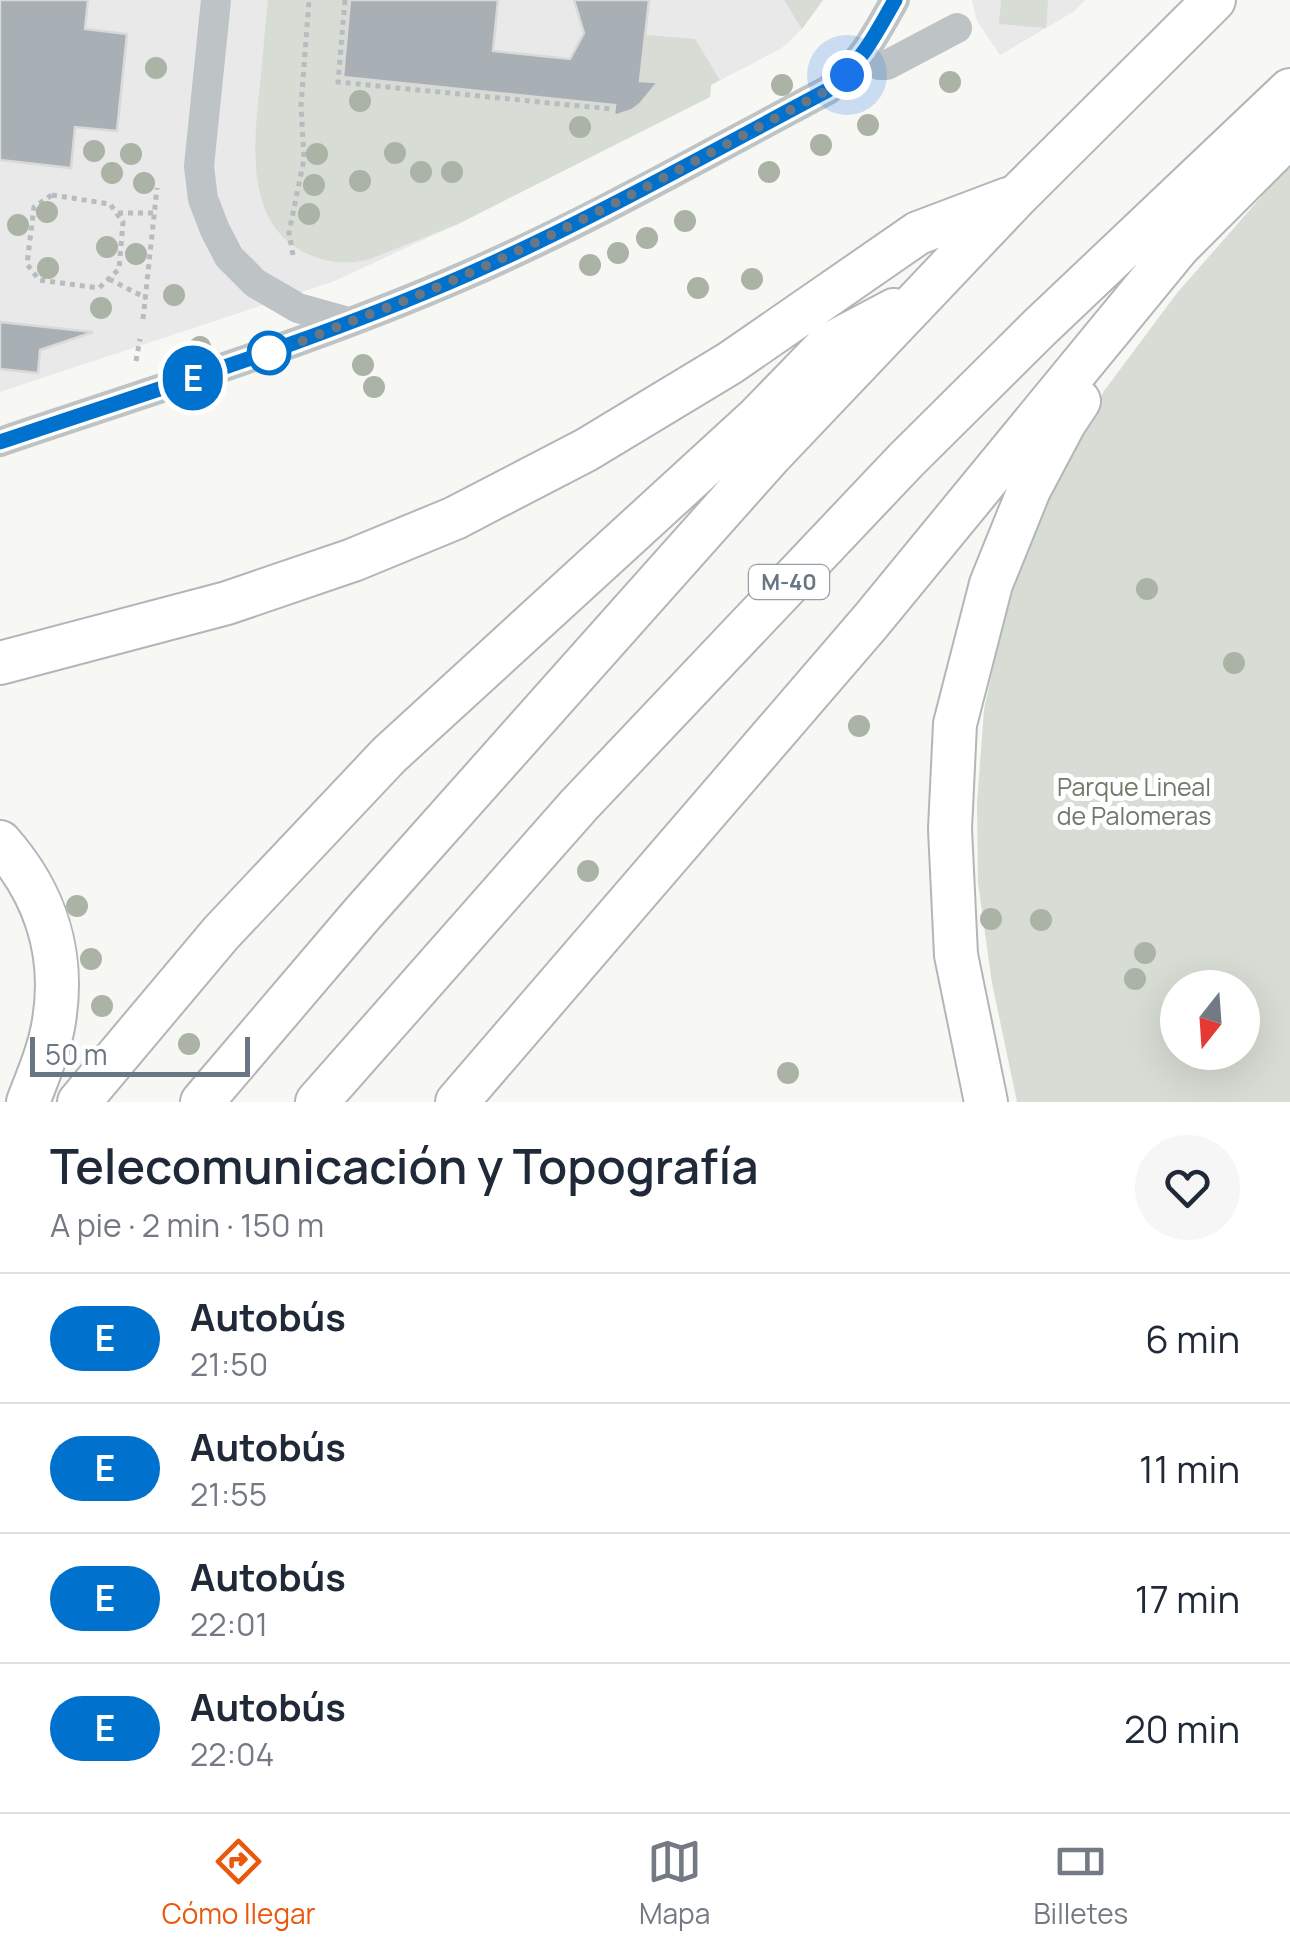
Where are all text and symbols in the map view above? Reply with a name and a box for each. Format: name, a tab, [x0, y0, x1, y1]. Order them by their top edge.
your location	[822, 50, 872, 100]
unlabelled marker	[248, 332, 290, 374]
line badge: E	[160, 346, 226, 410]
text: E	[183, 354, 203, 402]
road number: M-40	[749, 565, 829, 599]
park label: Parque Lineal de Palomeras	[1057, 769, 1211, 833]
north arrow	[1160, 970, 1260, 1070]
map controls	[1160, 970, 1260, 1070]
scale bar	[30, 1032, 250, 1076]
text: 50 m	[45, 1035, 108, 1073]
text: Telecomunicación y Topografía	[50, 1133, 759, 1198]
button: heart	[1135, 1135, 1240, 1240]
text: A pie · 2 min · 150 m	[50, 1203, 324, 1247]
text: Autobús	[190, 1290, 346, 1342]
text: 6 min	[1145, 1312, 1240, 1364]
text: E	[95, 1314, 115, 1362]
text: 21:50	[190, 1342, 268, 1386]
text: Autobús	[190, 1420, 346, 1472]
text: 11 min	[1139, 1442, 1240, 1494]
text: E	[95, 1444, 115, 1492]
text: 21:55	[190, 1472, 267, 1516]
text: Autobús	[190, 1550, 346, 1602]
text: 17 min	[1135, 1572, 1240, 1624]
text: E	[95, 1574, 115, 1622]
text: 22:01	[190, 1602, 268, 1646]
text: Autobús	[190, 1680, 346, 1732]
text: 20 min	[1124, 1702, 1240, 1754]
text: E	[95, 1704, 115, 1752]
text: 22:04	[190, 1732, 274, 1776]
tab: Cómo llegar	[162, 1834, 316, 1932]
tab: Mapa	[639, 1834, 710, 1932]
tab: Billetes	[1033, 1834, 1128, 1932]

